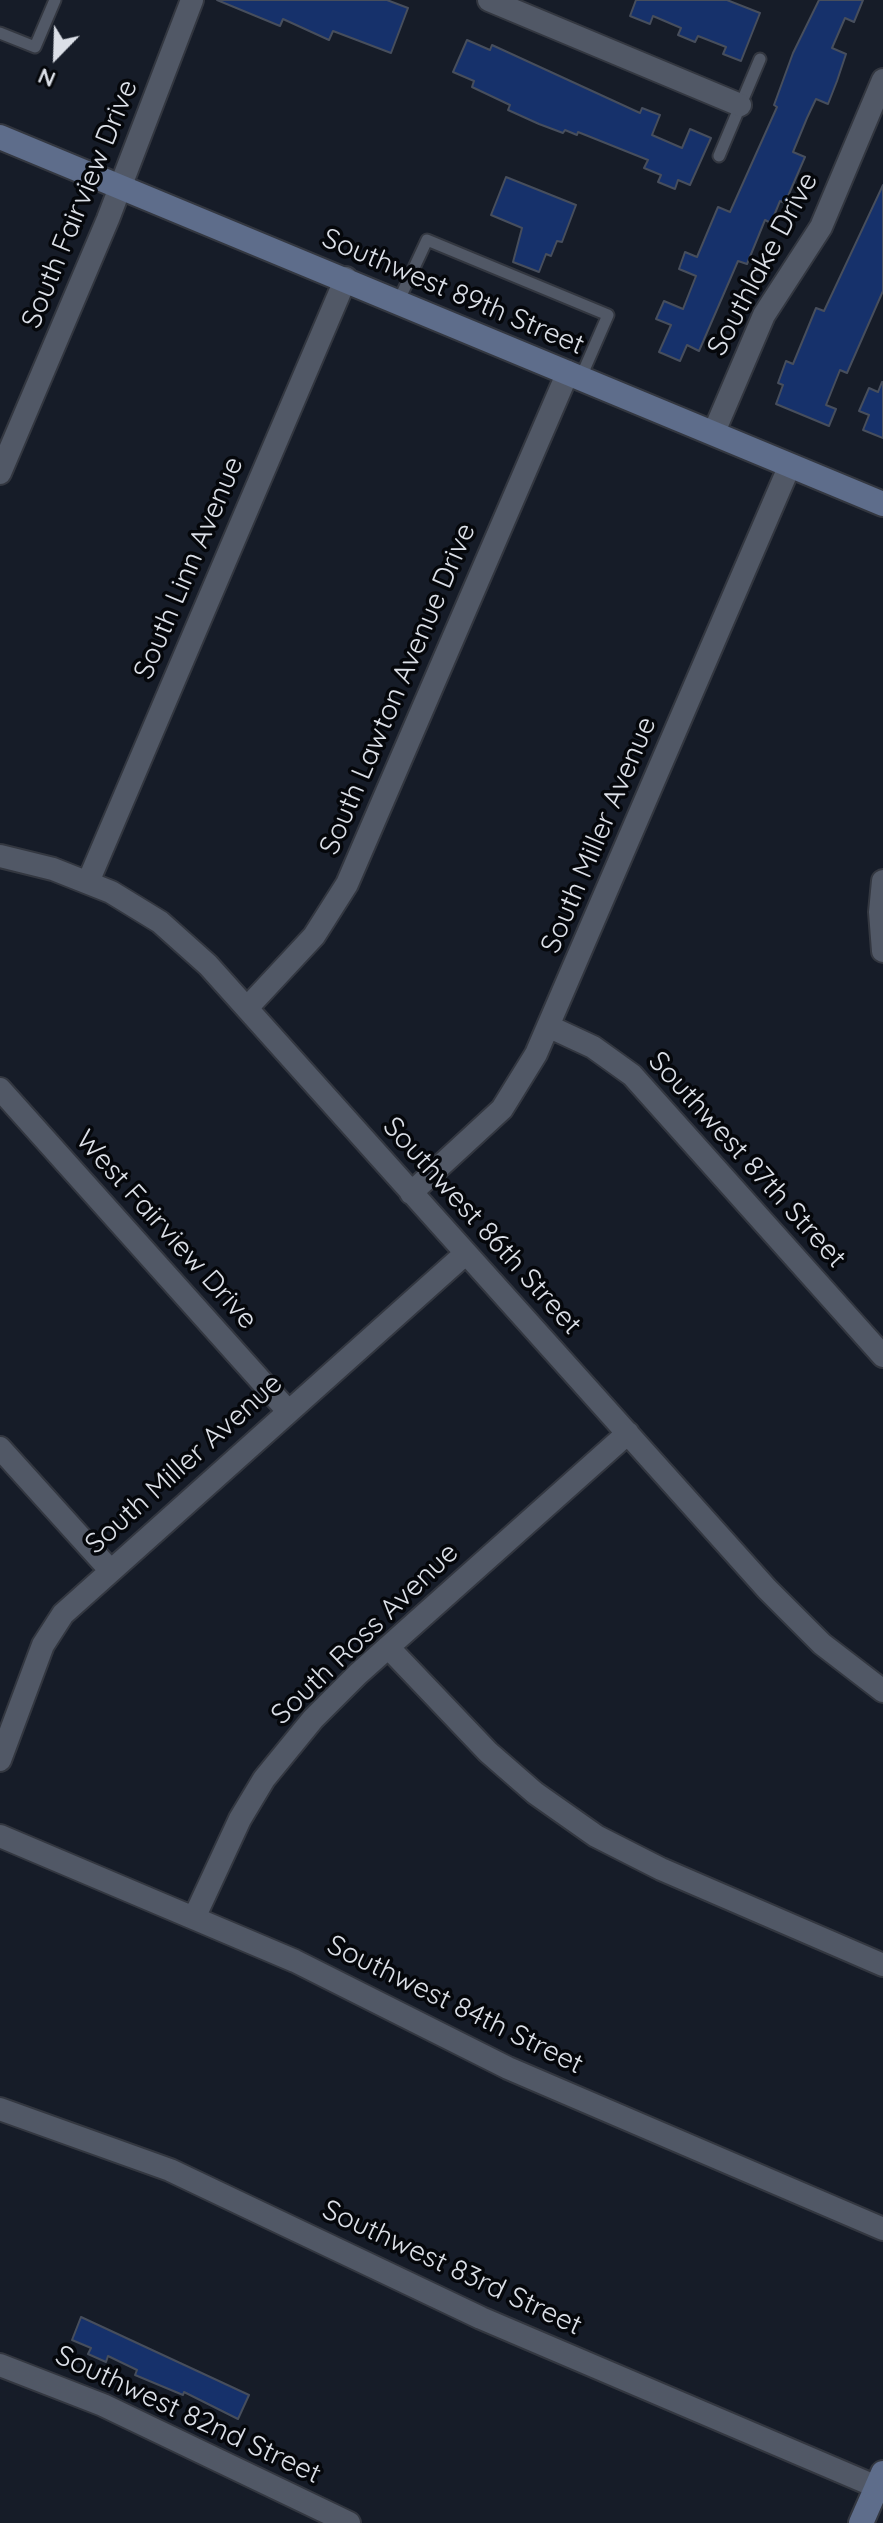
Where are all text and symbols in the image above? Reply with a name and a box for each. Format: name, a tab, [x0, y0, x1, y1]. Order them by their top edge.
north arrow	[16, 16, 96, 96]
text: N	[34, 62, 60, 94]
street label: South Fairview Drive	[15, 75, 145, 333]
street label: Southlake Drive	[701, 167, 825, 361]
street label: Southwest 89th Street	[317, 222, 589, 362]
street label: South Linn Avenue	[127, 452, 251, 684]
street label: South Lawton Avenue Drive	[313, 518, 483, 860]
street label: South Miller Avenue	[534, 712, 664, 958]
street label: Southwest 87th Street	[641, 1045, 853, 1275]
street label: Southwest 86th Street	[376, 1110, 588, 1342]
street label: West Fairview Drive	[68, 1124, 264, 1336]
street label: South Miller Avenue	[79, 1367, 289, 1561]
street label: South Ross Avenue	[265, 1536, 465, 1732]
street label: Southwest 84th Street	[322, 1928, 588, 2082]
street label: Southwest 83rd Street	[317, 2193, 587, 2343]
street label: Southwest 82nd Street	[50, 2339, 326, 2491]

